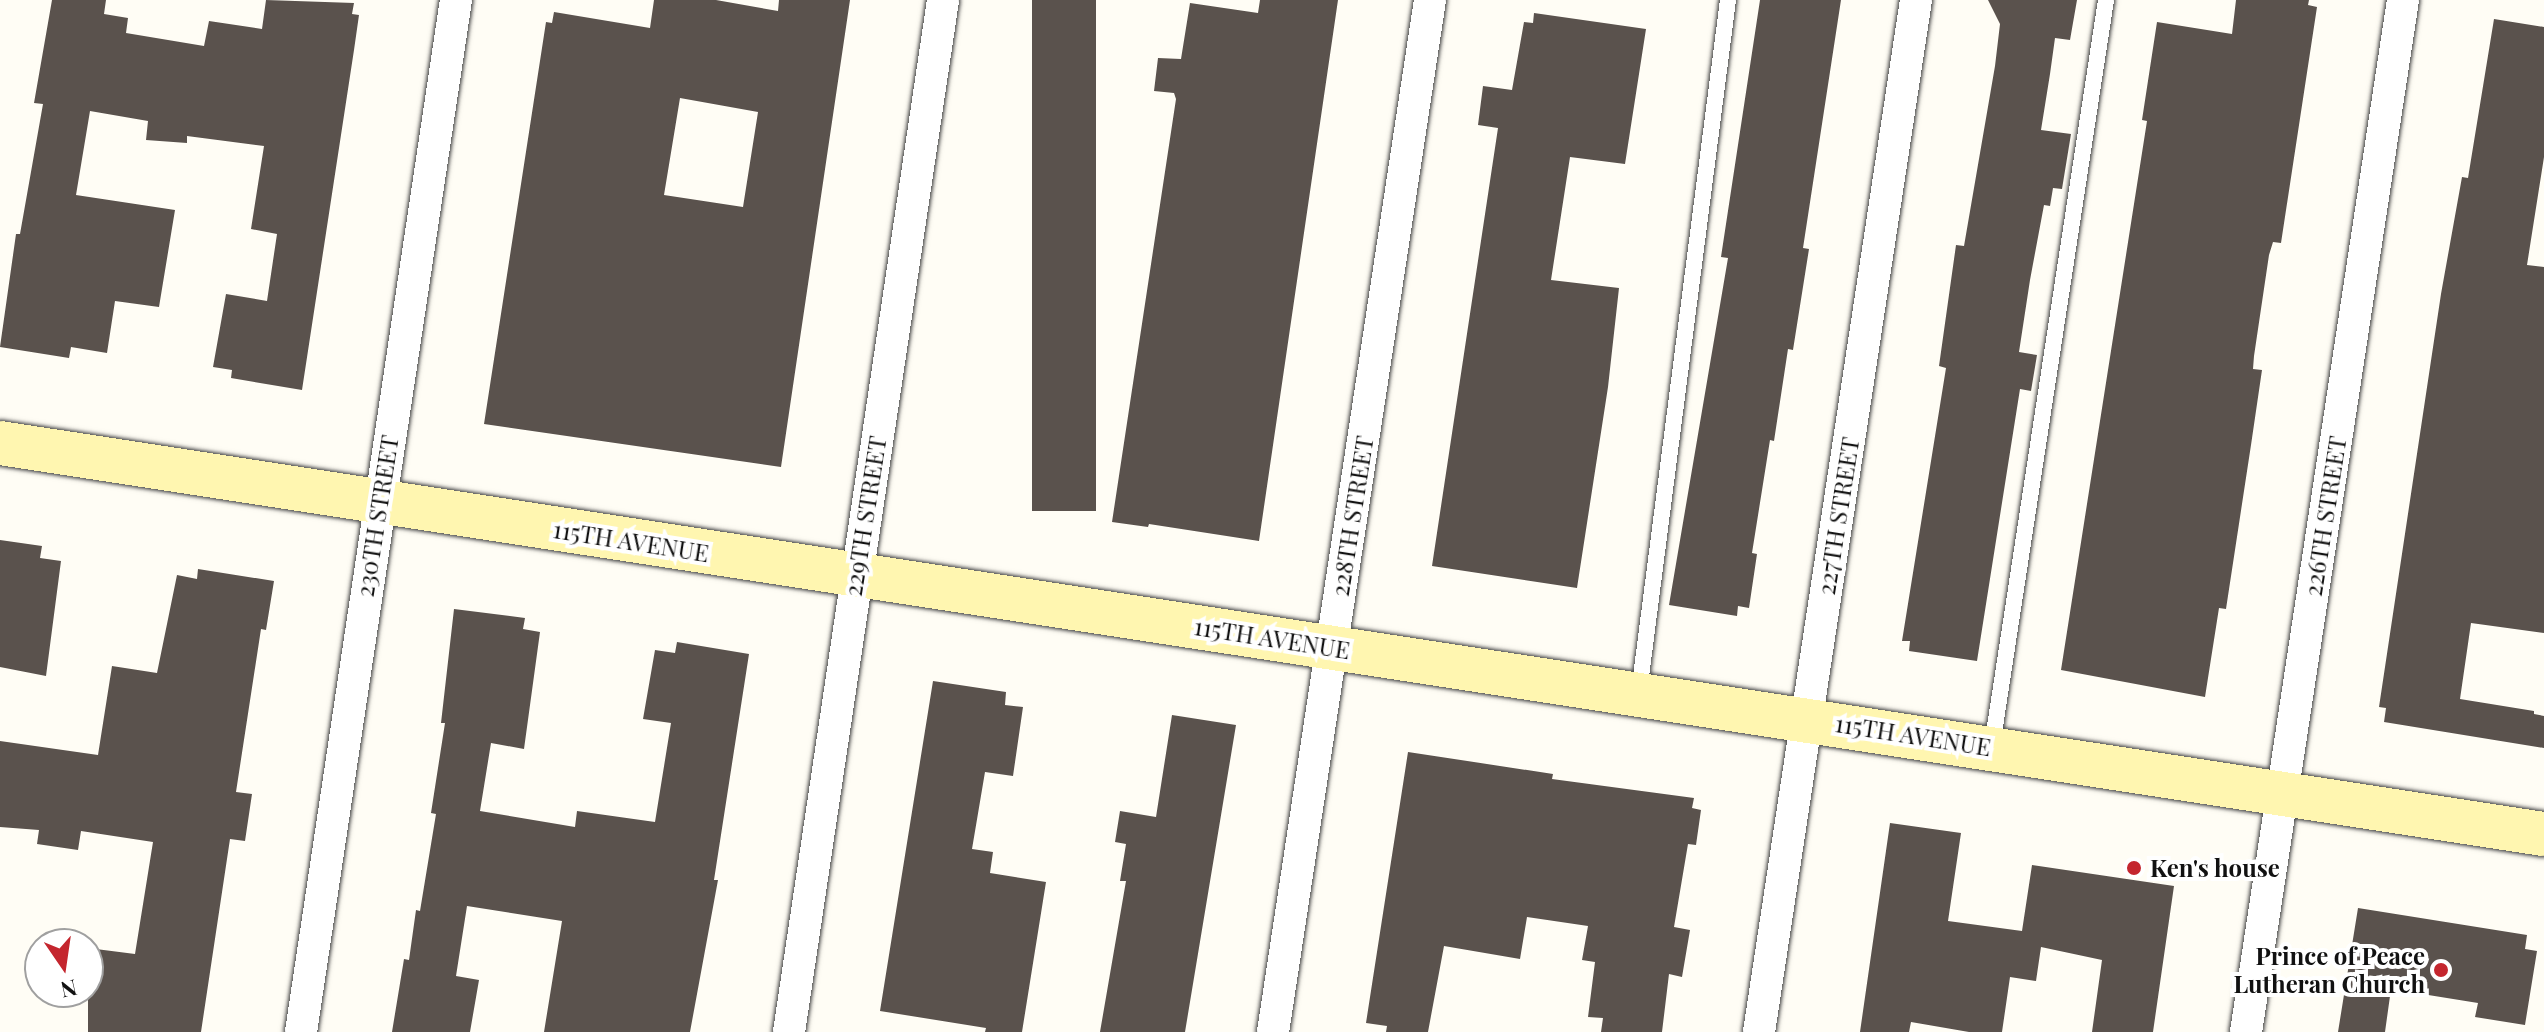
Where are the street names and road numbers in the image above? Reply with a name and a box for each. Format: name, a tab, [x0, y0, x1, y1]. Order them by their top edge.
street label: 230TH STREET	[350, 433, 404, 599]
street label: 229TH STREET	[838, 434, 892, 598]
street label: 228TH STREET	[1325, 434, 1379, 598]
street label: 226TH STREET	[2298, 434, 2352, 598]
street label: 227TH STREET	[1811, 435, 1865, 597]
street label: 115TH AVENUE	[551, 514, 711, 568]
street label: 115TH AVENUE	[1192, 611, 1352, 665]
street label: 115TH AVENUE	[1833, 708, 1993, 762]

